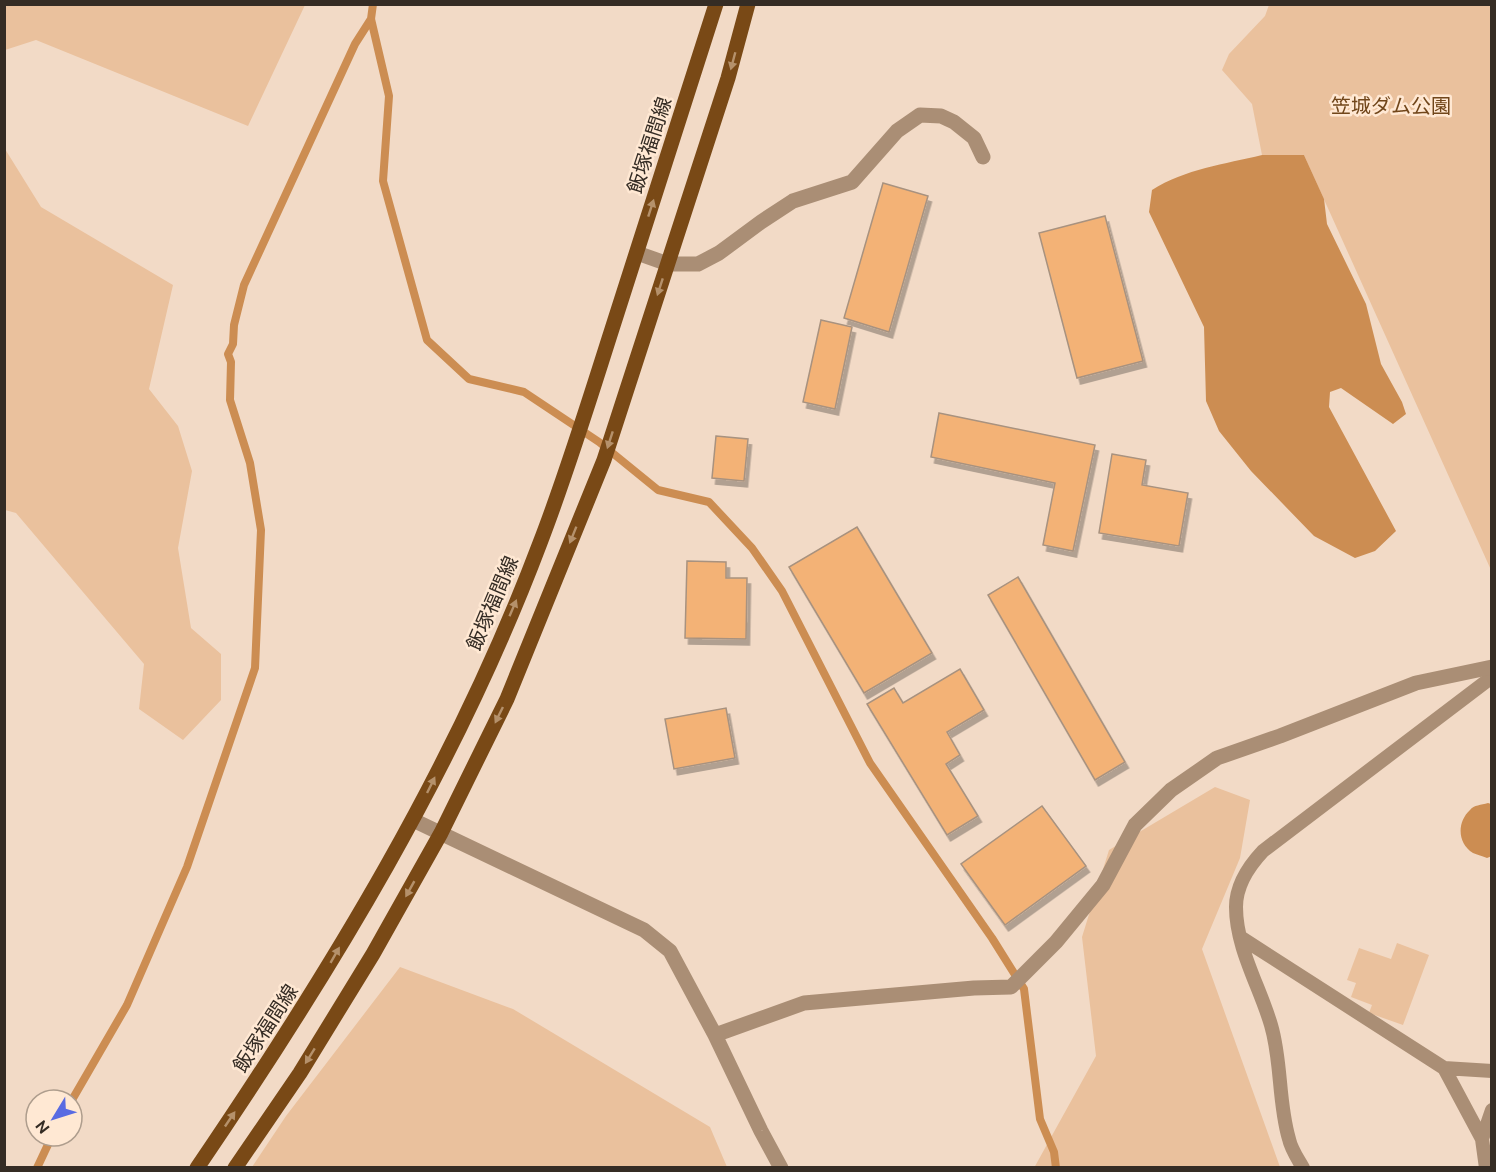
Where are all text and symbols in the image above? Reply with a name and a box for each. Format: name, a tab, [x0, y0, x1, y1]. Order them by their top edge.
one-way arrow	[727, 52, 737, 70]
street label: 飯塚福間線	[623, 94, 675, 196]
park label: 笠城ダム公園	[1331, 94, 1451, 117]
one-way arrow	[647, 199, 656, 217]
one-way arrow	[655, 278, 665, 296]
one-way arrow	[605, 431, 615, 449]
one-way arrow	[568, 526, 578, 544]
street label: 飯塚福間線	[462, 552, 522, 654]
one-way arrow	[508, 599, 518, 617]
one-way arrow	[495, 707, 504, 724]
one-way arrow	[426, 777, 435, 794]
one-way arrow	[405, 880, 415, 897]
one-way arrow	[330, 946, 340, 963]
street label: 飯塚福間線	[228, 980, 302, 1076]
one-way arrow	[305, 1048, 316, 1064]
north arrow	[24, 1088, 84, 1148]
one-way arrow	[224, 1112, 236, 1128]
text: N	[31, 1117, 53, 1137]

